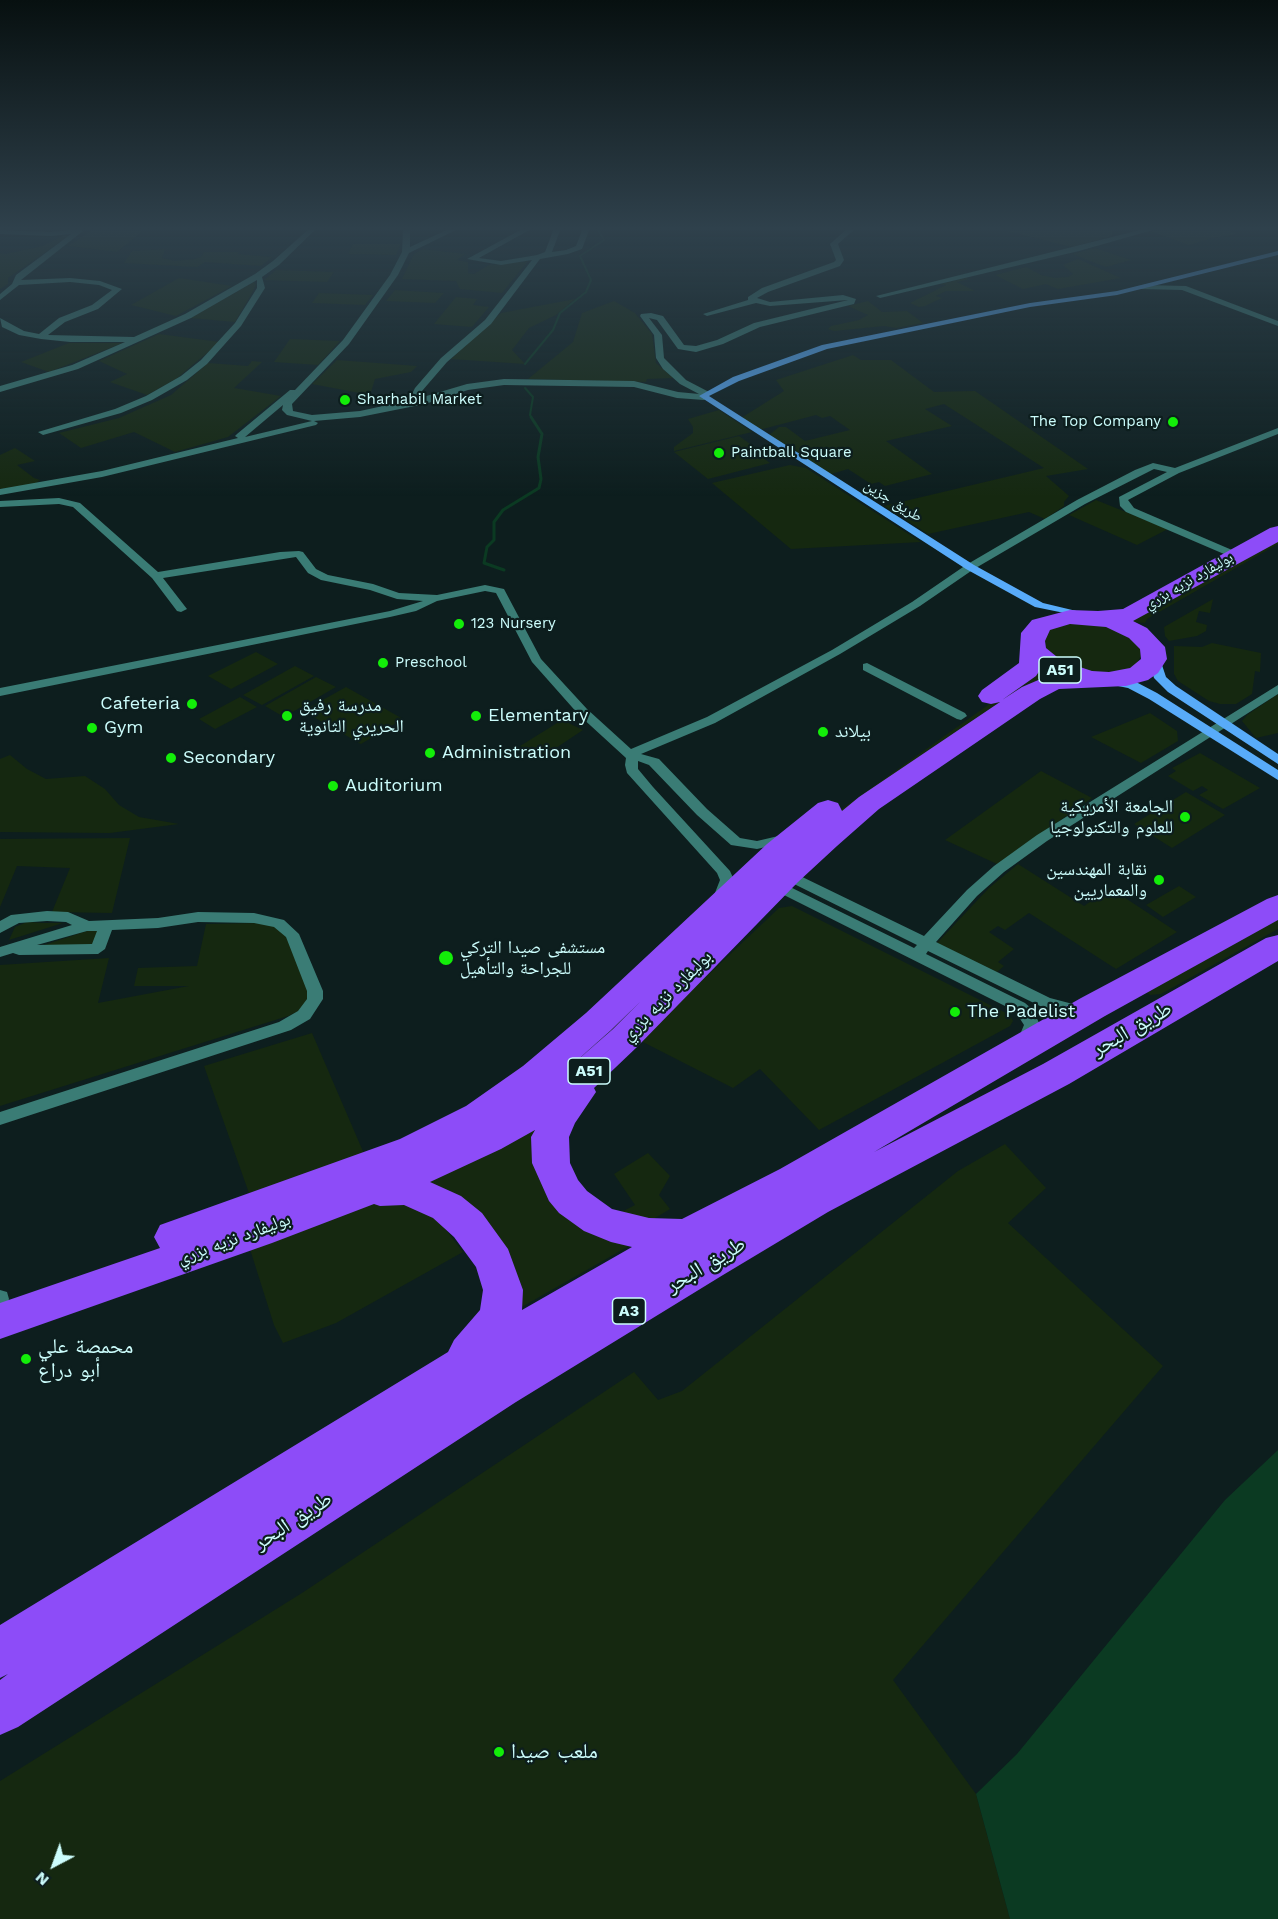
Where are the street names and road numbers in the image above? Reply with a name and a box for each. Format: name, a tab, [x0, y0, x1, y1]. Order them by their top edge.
street label: طريق جزين	[861, 476, 925, 526]
street label: بوليفارد نزيه بزري	[1142, 548, 1236, 614]
road number: A51	[1039, 657, 1081, 683]
street label: بوليفارد نزيه بزري	[617, 946, 717, 1046]
street label: طريق البحر	[1087, 996, 1177, 1062]
road number: A51	[568, 1058, 610, 1084]
street label: بوليفارد نزيه بزري	[175, 1209, 293, 1269]
street label: طريق البحر	[662, 1231, 750, 1299]
road number: A3	[612, 1298, 646, 1324]
street label: طريق البحر	[249, 1486, 337, 1556]

